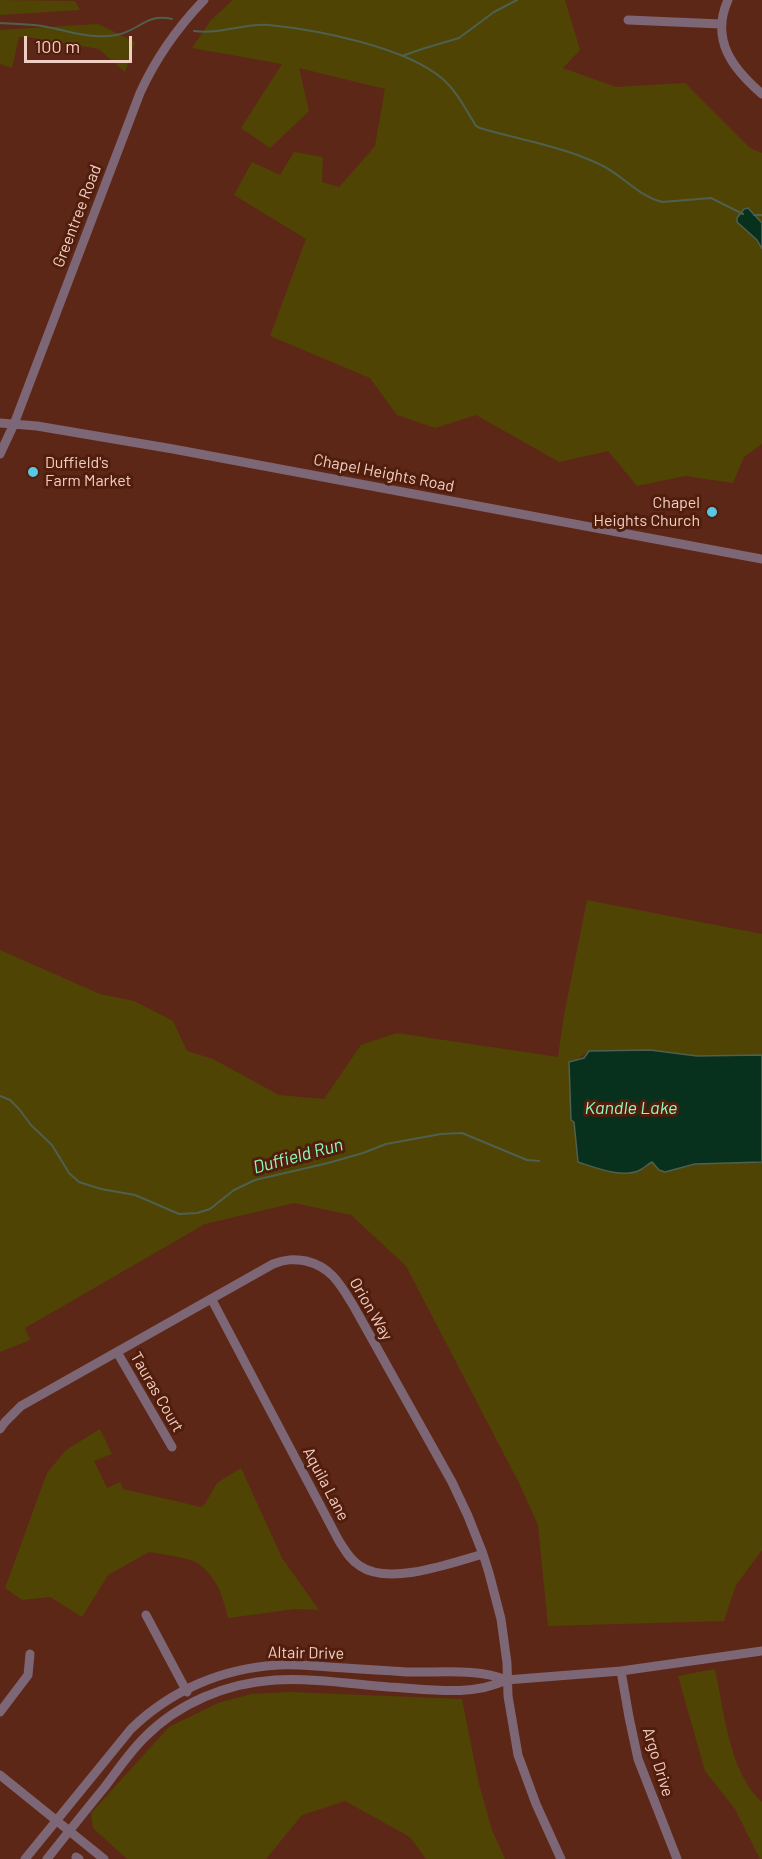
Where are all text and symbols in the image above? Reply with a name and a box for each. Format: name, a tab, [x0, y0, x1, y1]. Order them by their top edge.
scale bar	[27, 24, 135, 62]
text: 100 m	[35, 35, 80, 57]
street label: Greentree Road	[49, 162, 105, 270]
street label: Chapel Heights Road	[312, 450, 456, 496]
place label: Duffield's Farm Market	[45, 453, 131, 491]
marker: Duffield's Farm Market	[26, 465, 40, 479]
place label: Chapel Heights Church	[593, 493, 700, 531]
marker: Chapel Heights Church	[705, 505, 719, 519]
water label: Kandle Lake	[585, 1097, 677, 1119]
water label: Duffield Run	[251, 1134, 345, 1178]
street label: Orion Way	[345, 1274, 397, 1344]
street label: Tauras Court	[126, 1349, 188, 1435]
street label: Aquila Lane	[299, 1444, 353, 1524]
street label: Altair Drive	[268, 1643, 344, 1663]
street label: Argo Drive	[638, 1725, 678, 1799]

